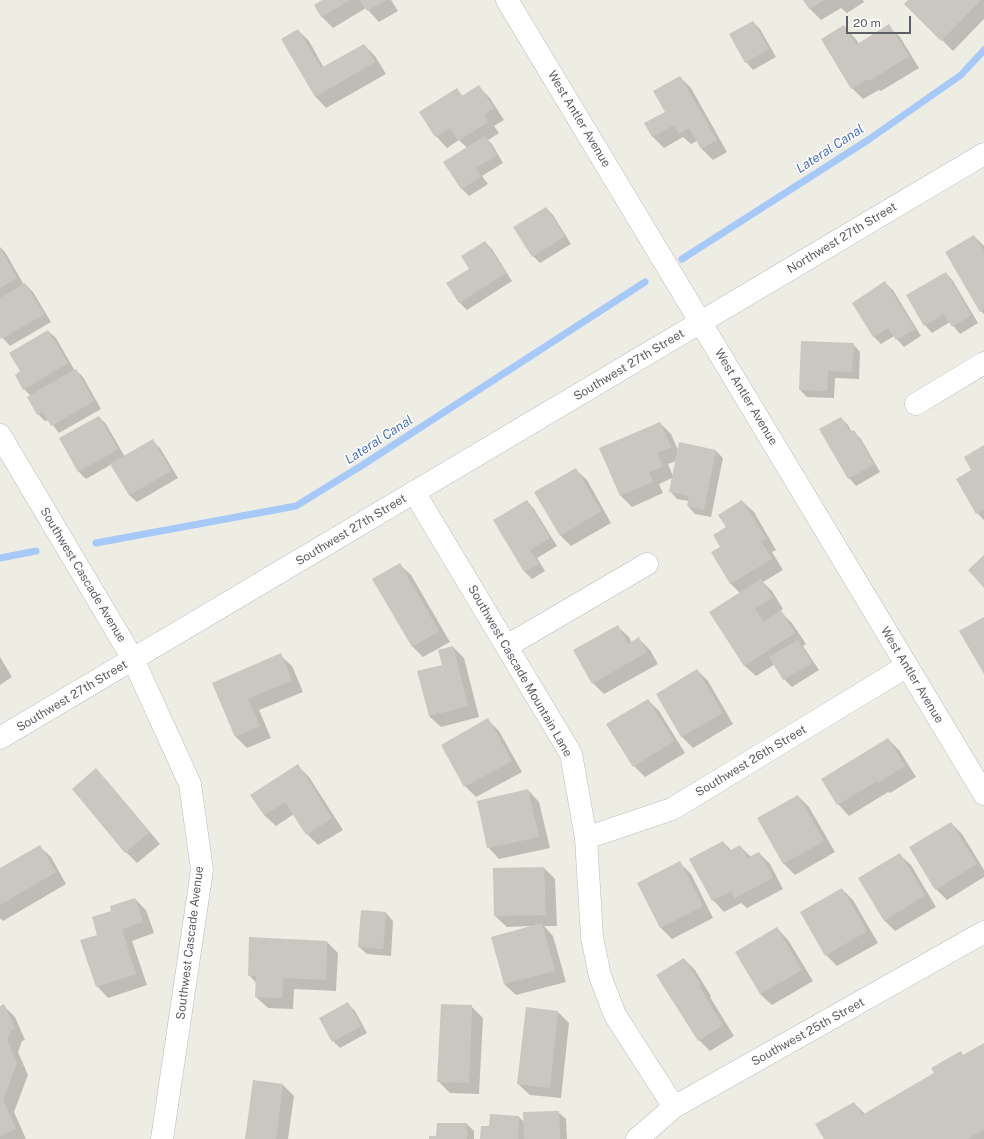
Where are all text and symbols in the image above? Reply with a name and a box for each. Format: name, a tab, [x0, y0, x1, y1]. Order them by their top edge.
scale bar	[848, 8, 913, 34]
text: 20 m	[853, 16, 881, 30]
street label: West Antler Avenue	[545, 68, 613, 170]
water label: Lateral Canal	[793, 121, 867, 177]
street label: Northwest 27th Street	[785, 200, 899, 276]
street label: Southwest 27th Street	[571, 326, 687, 404]
street label: West Antler Avenue	[712, 346, 780, 448]
water label: Lateral Canal	[342, 412, 416, 468]
street label: Southwest 27th Street	[293, 491, 409, 569]
street label: Southwest Cascade Avenue	[37, 505, 129, 645]
street label: Southwest Cascade Mountain Lane	[465, 583, 575, 759]
street label: West Antler Avenue	[878, 624, 946, 726]
street label: Southwest 27th Street	[14, 657, 130, 735]
street label: Southwest 26th Street	[693, 722, 809, 800]
street label: Southwest Cascade Avenue	[173, 865, 207, 1021]
street label: Southwest 25th Street	[749, 995, 867, 1069]

